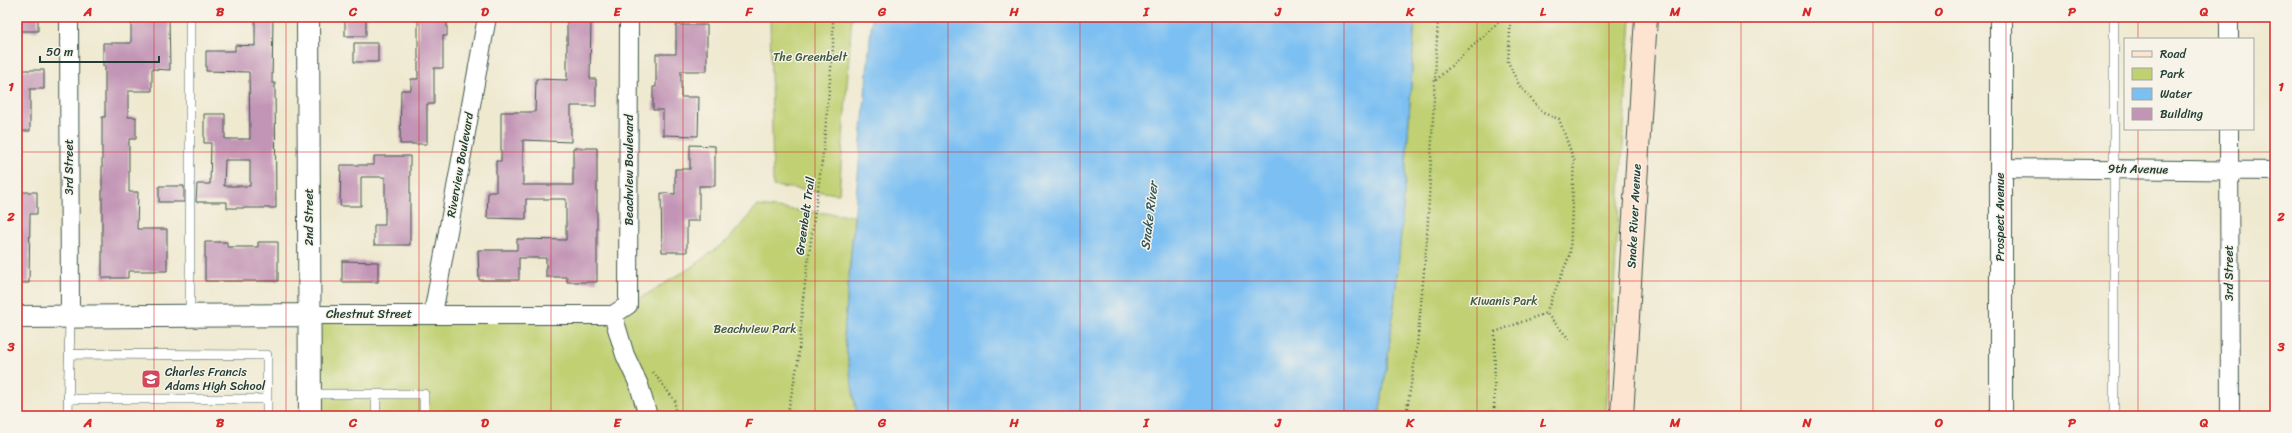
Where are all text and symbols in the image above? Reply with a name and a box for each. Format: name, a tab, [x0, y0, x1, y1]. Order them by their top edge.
text: A	[83, 0, 92, 23]
text: B	[216, 0, 225, 23]
text: C	[348, 0, 358, 23]
text: D	[481, 0, 489, 23]
text: E	[613, 0, 622, 23]
text: F	[744, 0, 753, 23]
text: G	[877, 0, 887, 23]
text: H	[1008, 0, 1019, 23]
text: I	[1142, 0, 1150, 23]
text: J	[1274, 0, 1282, 23]
text: K	[1405, 0, 1415, 23]
text: L	[1540, 0, 1547, 23]
text: M	[1669, 0, 1681, 23]
text: N	[1801, 0, 1812, 23]
text: O	[1934, 0, 1944, 23]
text: P	[2068, 0, 2076, 23]
text: Q	[2199, 0, 2209, 23]
scale bar	[40, 38, 159, 64]
legend	[2124, 38, 2254, 130]
text: 50 m	[46, 41, 73, 63]
text: Road	[2160, 43, 2187, 65]
park label: The Greenbelt	[773, 46, 848, 68]
text: Park	[2160, 63, 2185, 85]
text: 1	[8, 75, 14, 98]
text: 1	[2278, 75, 2284, 98]
text: Water	[2160, 83, 2193, 105]
text: Building	[2160, 103, 2203, 125]
street label: Riverview Boulevard	[440, 110, 480, 219]
street label: Beachview Boulevard	[618, 114, 640, 226]
street label: 3rd Street	[58, 139, 80, 195]
street label: 9th Avenue	[2108, 157, 2169, 181]
street label: Snake River Avenue	[1620, 163, 1648, 269]
street label: Prospect Avenue	[1989, 173, 2011, 261]
street label: Greenbelt Trail	[789, 175, 821, 257]
water label: Snake River	[1133, 178, 1165, 251]
street label: 2nd Street	[298, 188, 320, 246]
text: 2	[6, 205, 15, 228]
text: 2	[2276, 205, 2285, 228]
street label: 3rd Street	[2218, 245, 2240, 301]
park label: Kiwanis Park	[1470, 290, 1538, 312]
street label: Chestnut Street	[326, 303, 412, 325]
park label: Beachview Park	[713, 318, 797, 340]
text: 3	[6, 335, 15, 358]
text: 3	[2276, 335, 2285, 358]
place label: Charles Francis Adams High School	[164, 361, 266, 397]
school or university icon: Charles Francis Adams High School	[140, 368, 162, 390]
text: A	[83, 411, 92, 433]
text: B	[216, 411, 225, 433]
text: C	[348, 411, 358, 433]
text: D	[481, 411, 489, 433]
text: E	[613, 411, 622, 433]
text: F	[744, 411, 753, 433]
text: G	[877, 411, 887, 433]
text: H	[1008, 411, 1019, 433]
text: I	[1142, 411, 1150, 433]
text: J	[1274, 411, 1282, 433]
text: K	[1405, 411, 1415, 433]
text: L	[1540, 411, 1547, 433]
text: M	[1669, 411, 1681, 433]
text: N	[1801, 411, 1812, 433]
text: O	[1934, 411, 1944, 433]
text: P	[2068, 411, 2076, 433]
text: Q	[2199, 411, 2209, 433]

